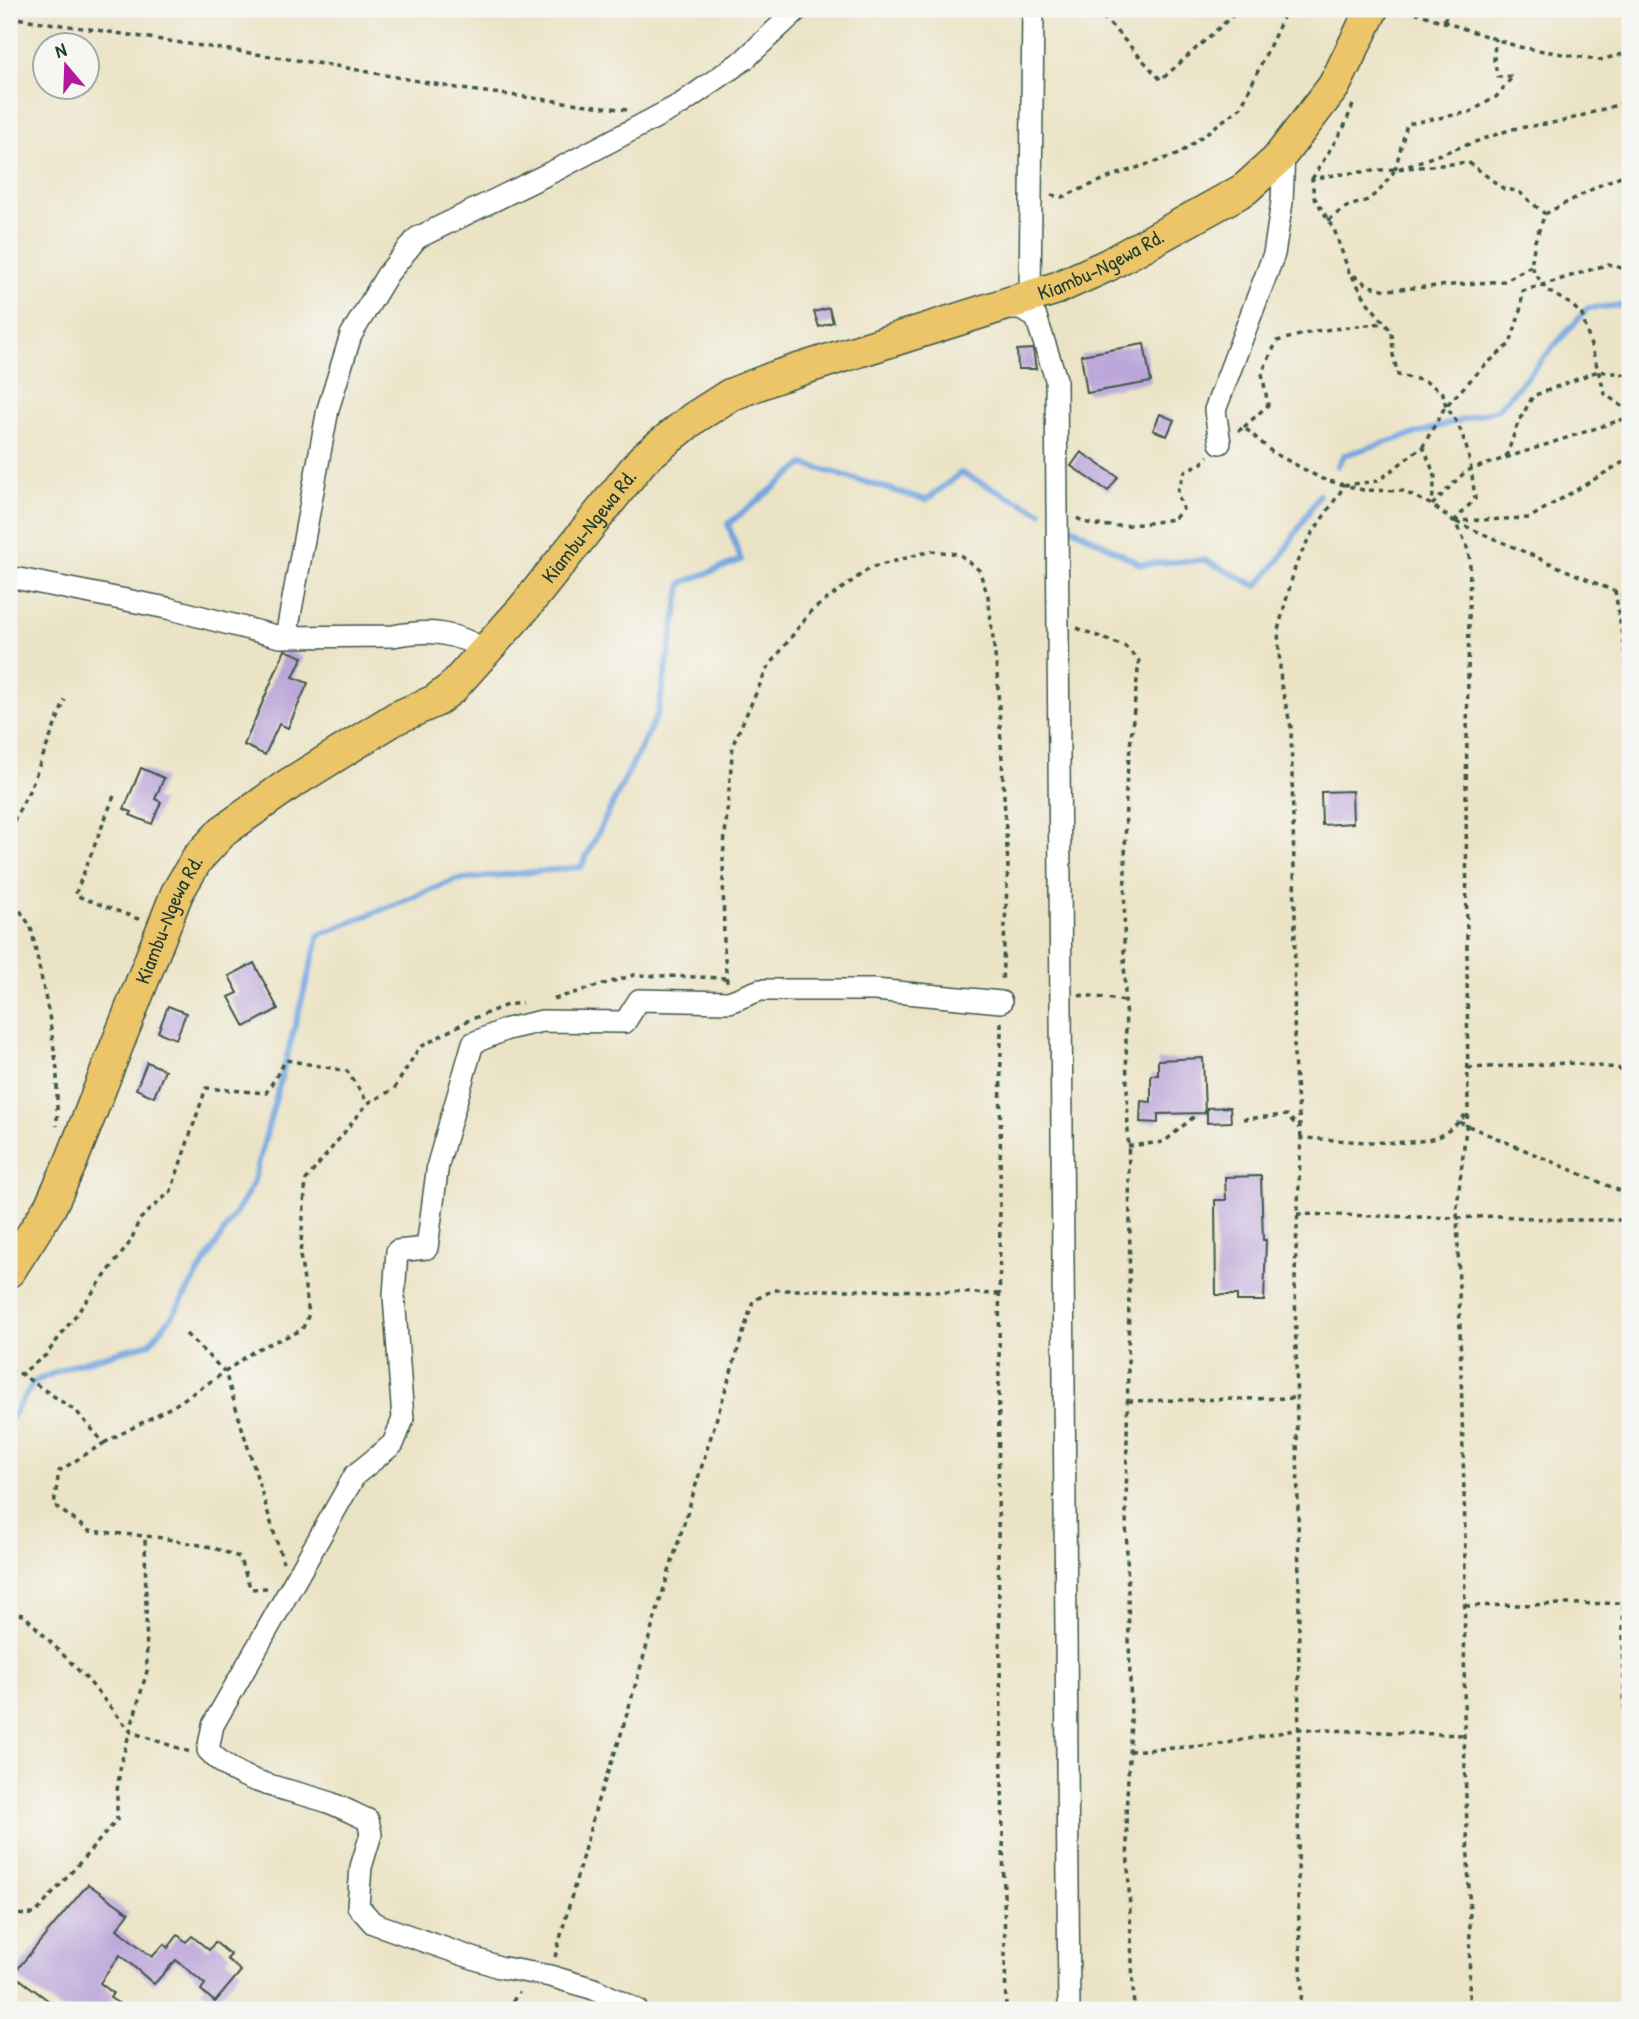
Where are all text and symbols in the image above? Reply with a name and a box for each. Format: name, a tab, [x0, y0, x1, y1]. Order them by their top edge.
north arrow	[32, 32, 102, 102]
text: N	[51, 36, 69, 64]
street label: Kiambu-Ngewa Rd.	[1034, 222, 1169, 307]
street label: Kiambu-Ngewa Rd.	[534, 463, 643, 589]
street label: Kiambu-Ngewa Rd.	[128, 850, 210, 988]

